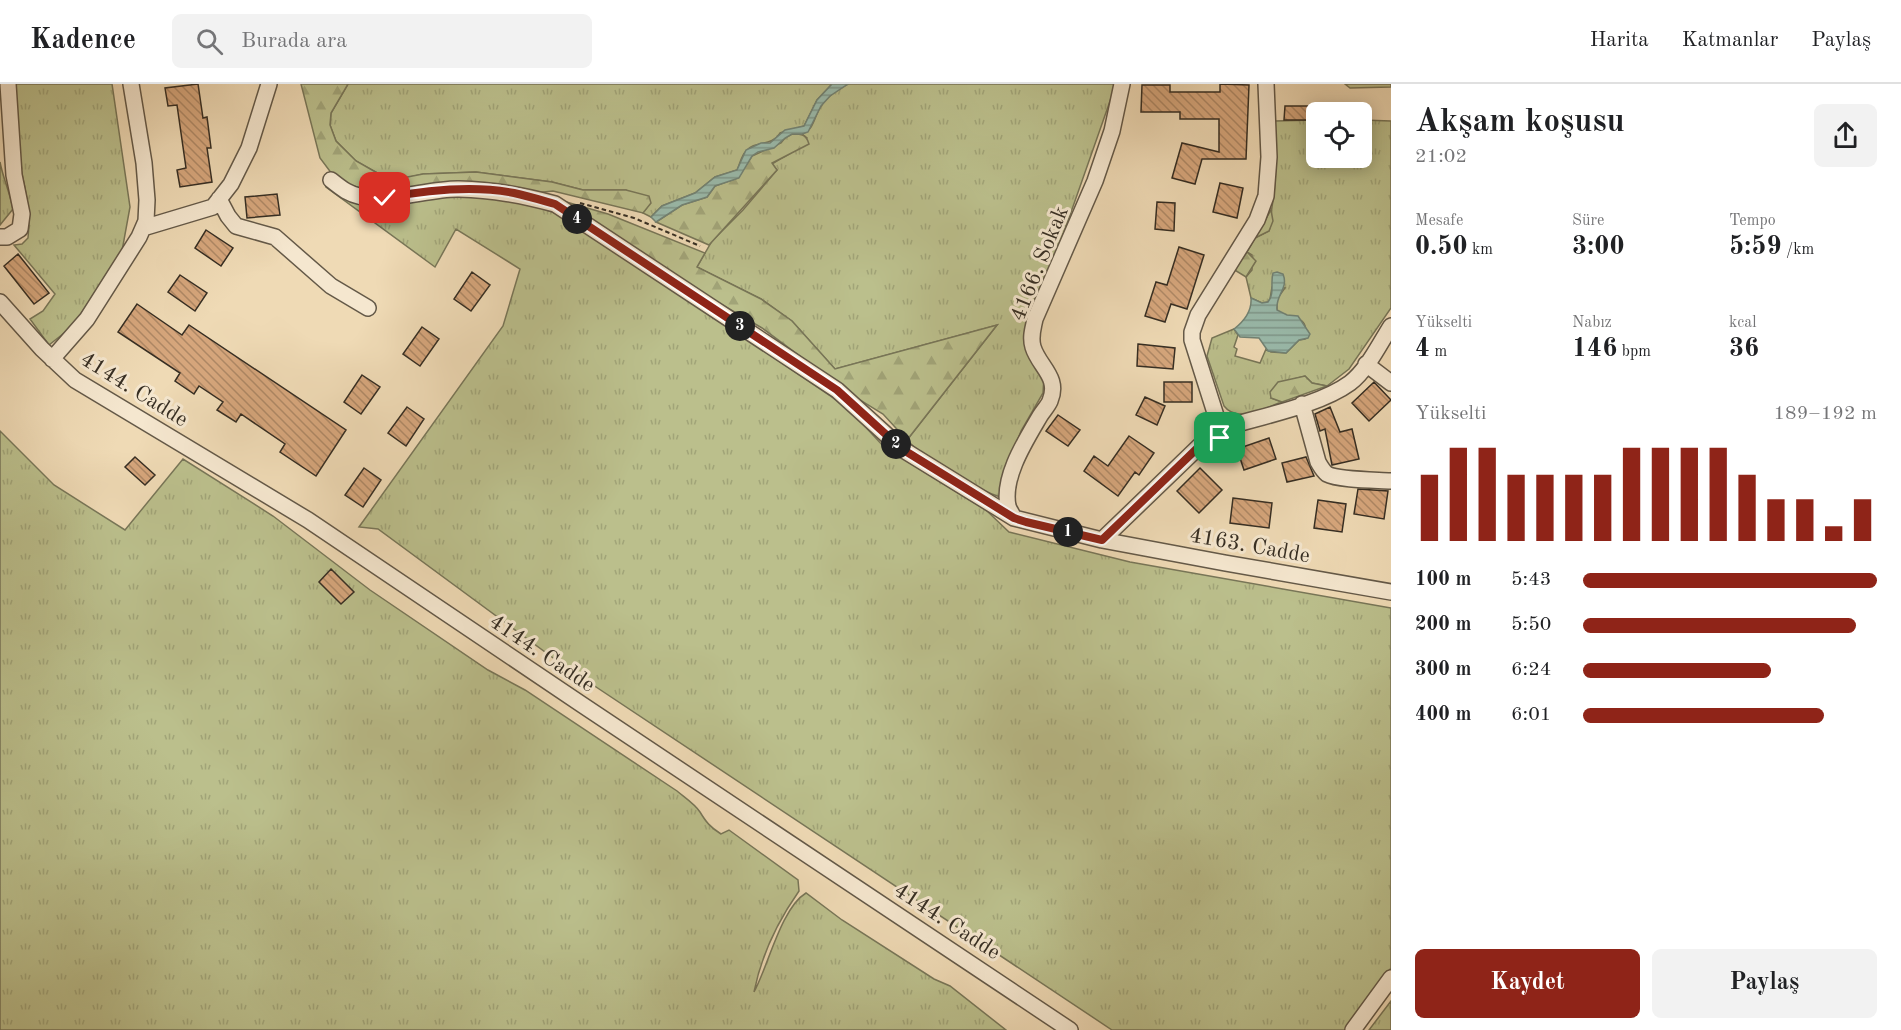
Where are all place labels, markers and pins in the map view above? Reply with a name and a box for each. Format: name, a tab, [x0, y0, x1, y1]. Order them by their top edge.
pin	[359, 172, 410, 223]
pin: 4	[562, 204, 592, 234]
pin: 3	[725, 311, 755, 341]
pin	[1194, 412, 1245, 463]
pin: 2	[881, 429, 911, 459]
pin: 1	[1053, 517, 1083, 547]

